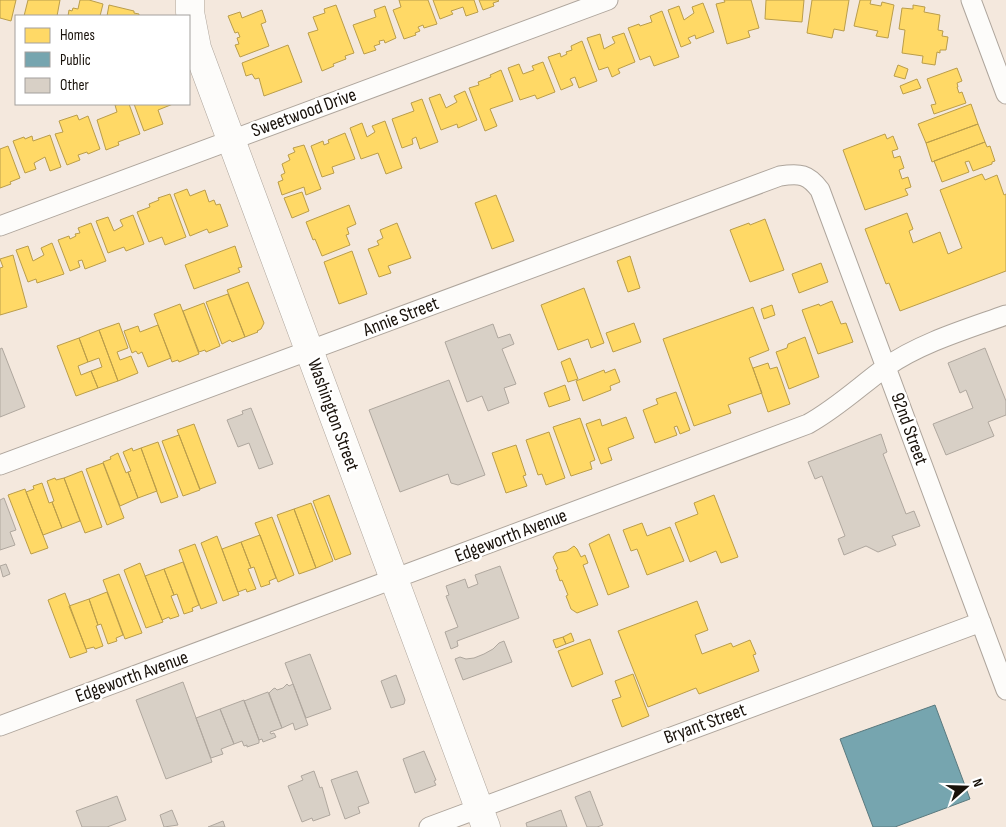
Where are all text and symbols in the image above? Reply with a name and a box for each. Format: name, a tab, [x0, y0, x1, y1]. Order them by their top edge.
legend	[15, 15, 190, 105]
text: Homes	[60, 26, 95, 45]
text: Public	[60, 51, 91, 70]
text: Other	[60, 76, 89, 95]
street label: Sweetwood Drive	[248, 83, 360, 143]
street label: Annie Street	[359, 292, 442, 342]
street label: Washington Street	[302, 356, 364, 475]
street label: 92nd Street	[885, 390, 933, 469]
street label: Edgeworth Avenue	[452, 504, 570, 568]
street label: Edgeworth Avenue	[72, 646, 192, 708]
street label: Bryant Street	[661, 698, 749, 749]
north arrow	[941, 762, 991, 812]
text: N	[968, 776, 987, 789]

